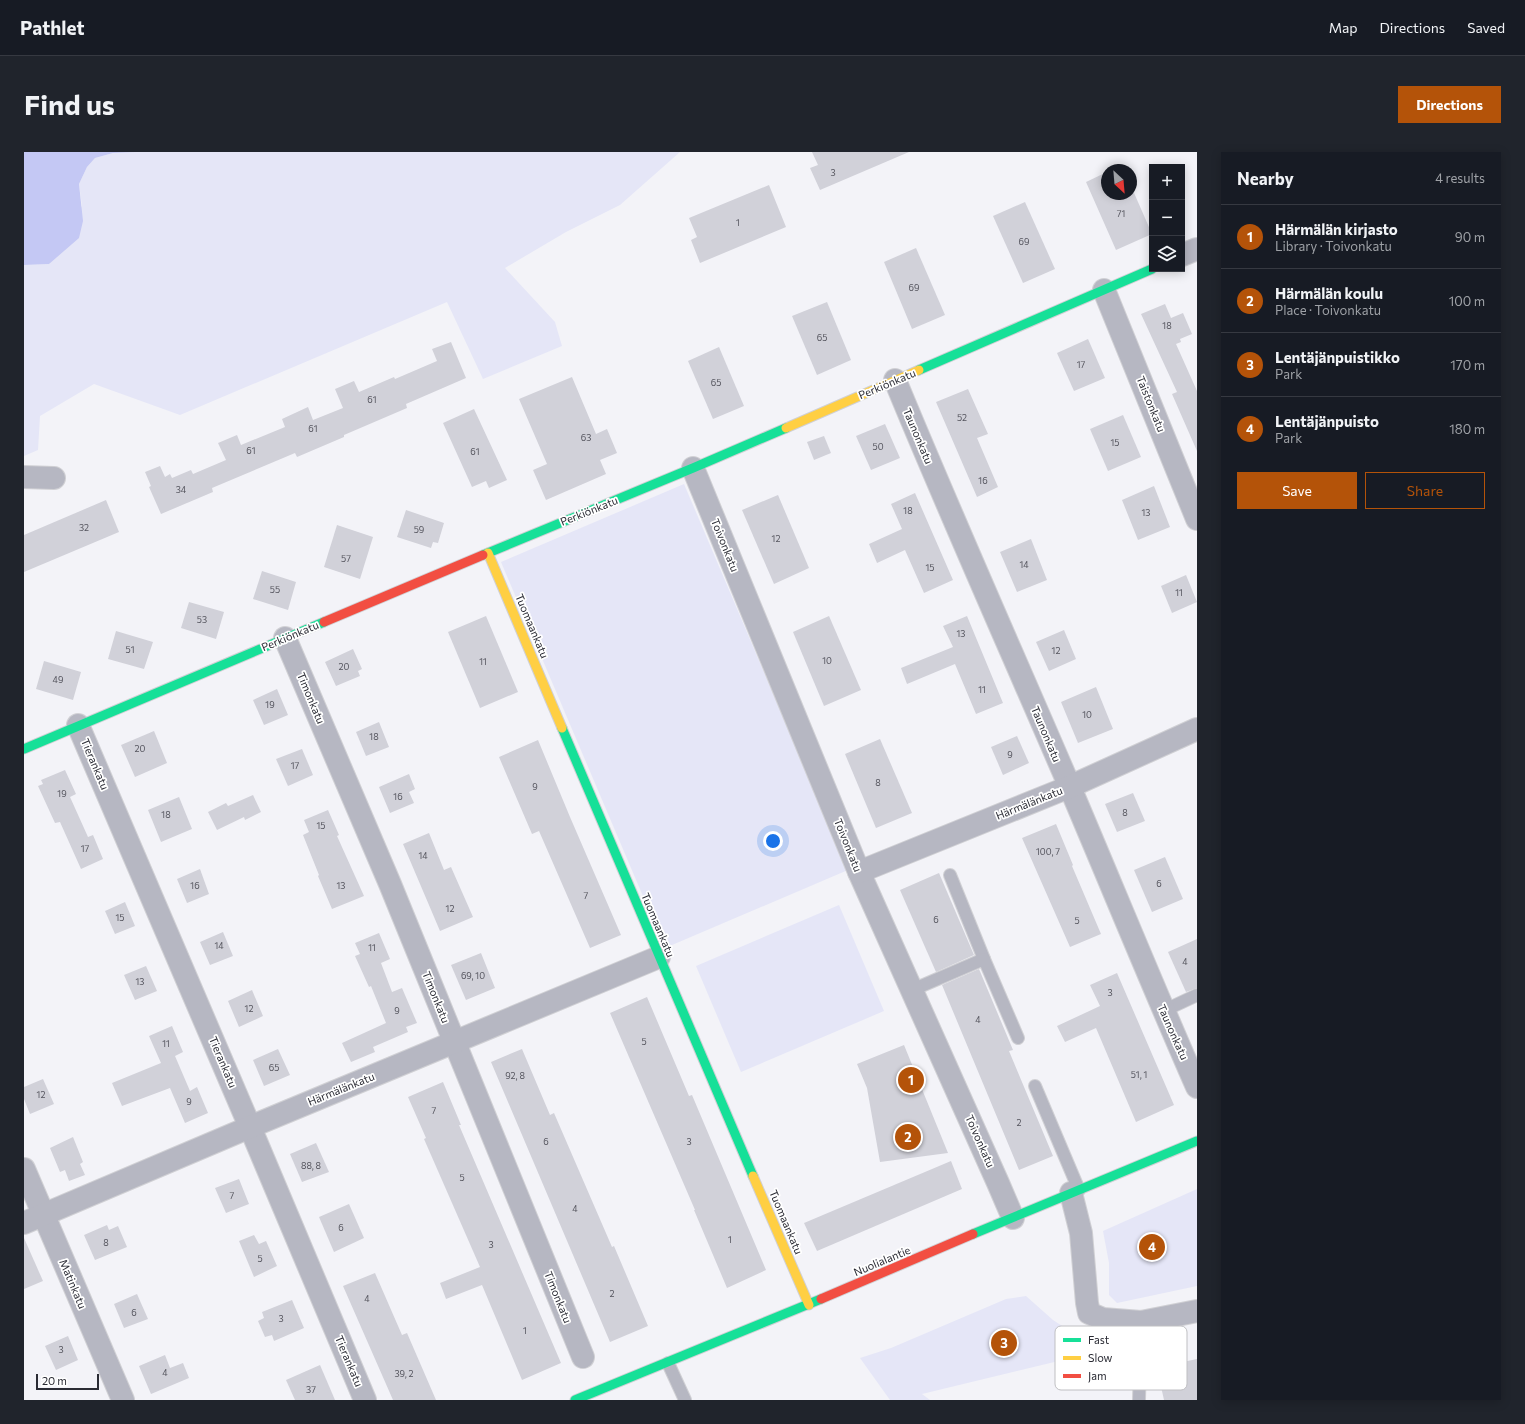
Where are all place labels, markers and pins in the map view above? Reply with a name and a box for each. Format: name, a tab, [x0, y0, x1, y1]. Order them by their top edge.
pin: 1	[898, 1065, 924, 1095]
pin: 2	[895, 1122, 921, 1152]
pin: 4	[1139, 1232, 1165, 1262]
pin: 3	[991, 1328, 1017, 1358]

